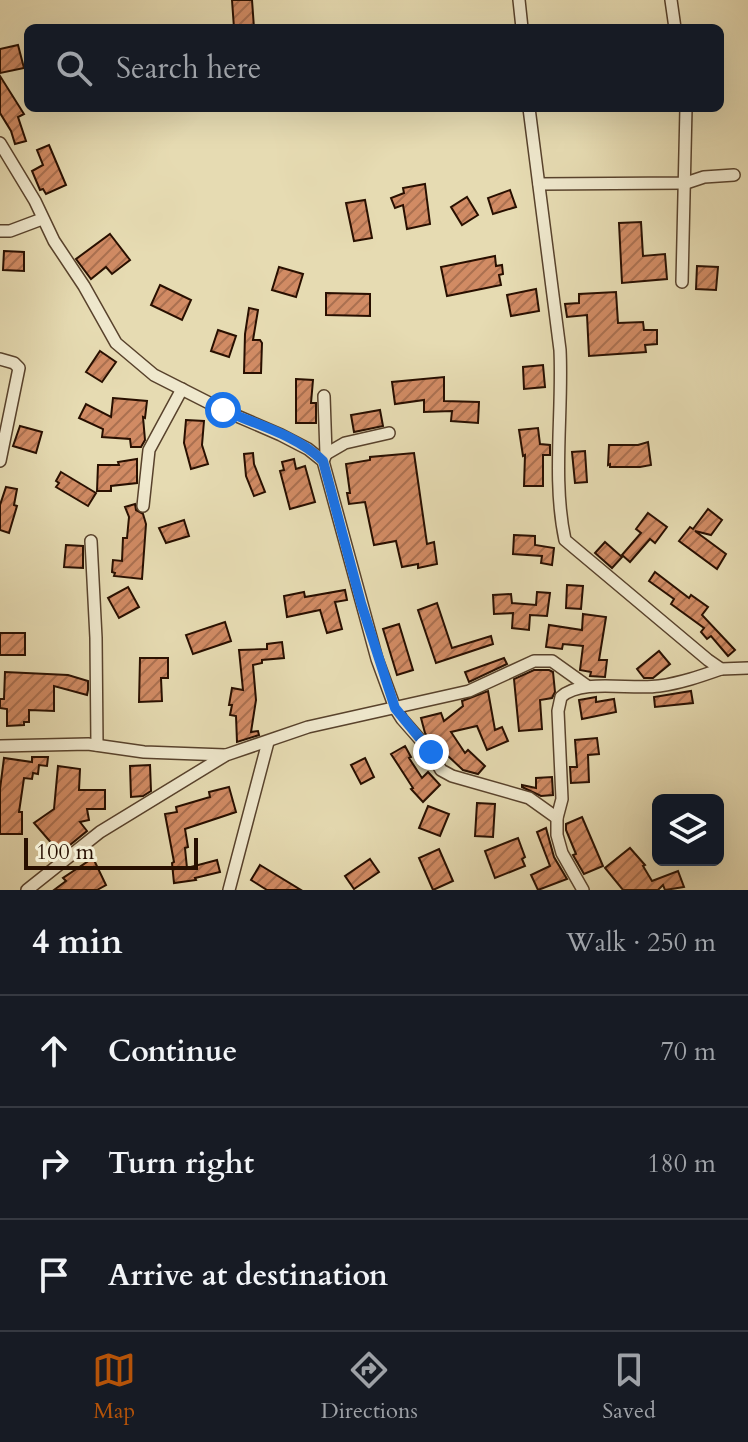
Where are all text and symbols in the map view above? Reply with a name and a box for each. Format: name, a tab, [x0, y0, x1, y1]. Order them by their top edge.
search box	[24, 24, 724, 112]
icon: search	[52, 46, 96, 90]
text: Search here	[116, 48, 261, 89]
route start	[205, 392, 241, 428]
route end	[413, 734, 449, 770]
map controls	[652, 794, 724, 866]
button: layers	[652, 794, 724, 866]
scale bar	[24, 834, 198, 870]
text: 100 m	[36, 837, 94, 867]
text: 4 min	[32, 919, 123, 965]
text: Walk · 250 m	[566, 925, 716, 960]
icon: ahead	[32, 1029, 76, 1073]
text: Continue	[108, 1031, 237, 1072]
text: 70 m	[660, 1034, 716, 1069]
icon: right	[32, 1141, 76, 1185]
text: Turn right	[108, 1143, 254, 1184]
text: 180 m	[647, 1146, 716, 1181]
icon: arrive	[32, 1253, 76, 1297]
text: Arrive at destination	[108, 1255, 388, 1296]
tab: Map	[92, 1348, 136, 1426]
tab: Directions	[321, 1348, 418, 1426]
tab: Saved	[602, 1348, 656, 1426]

